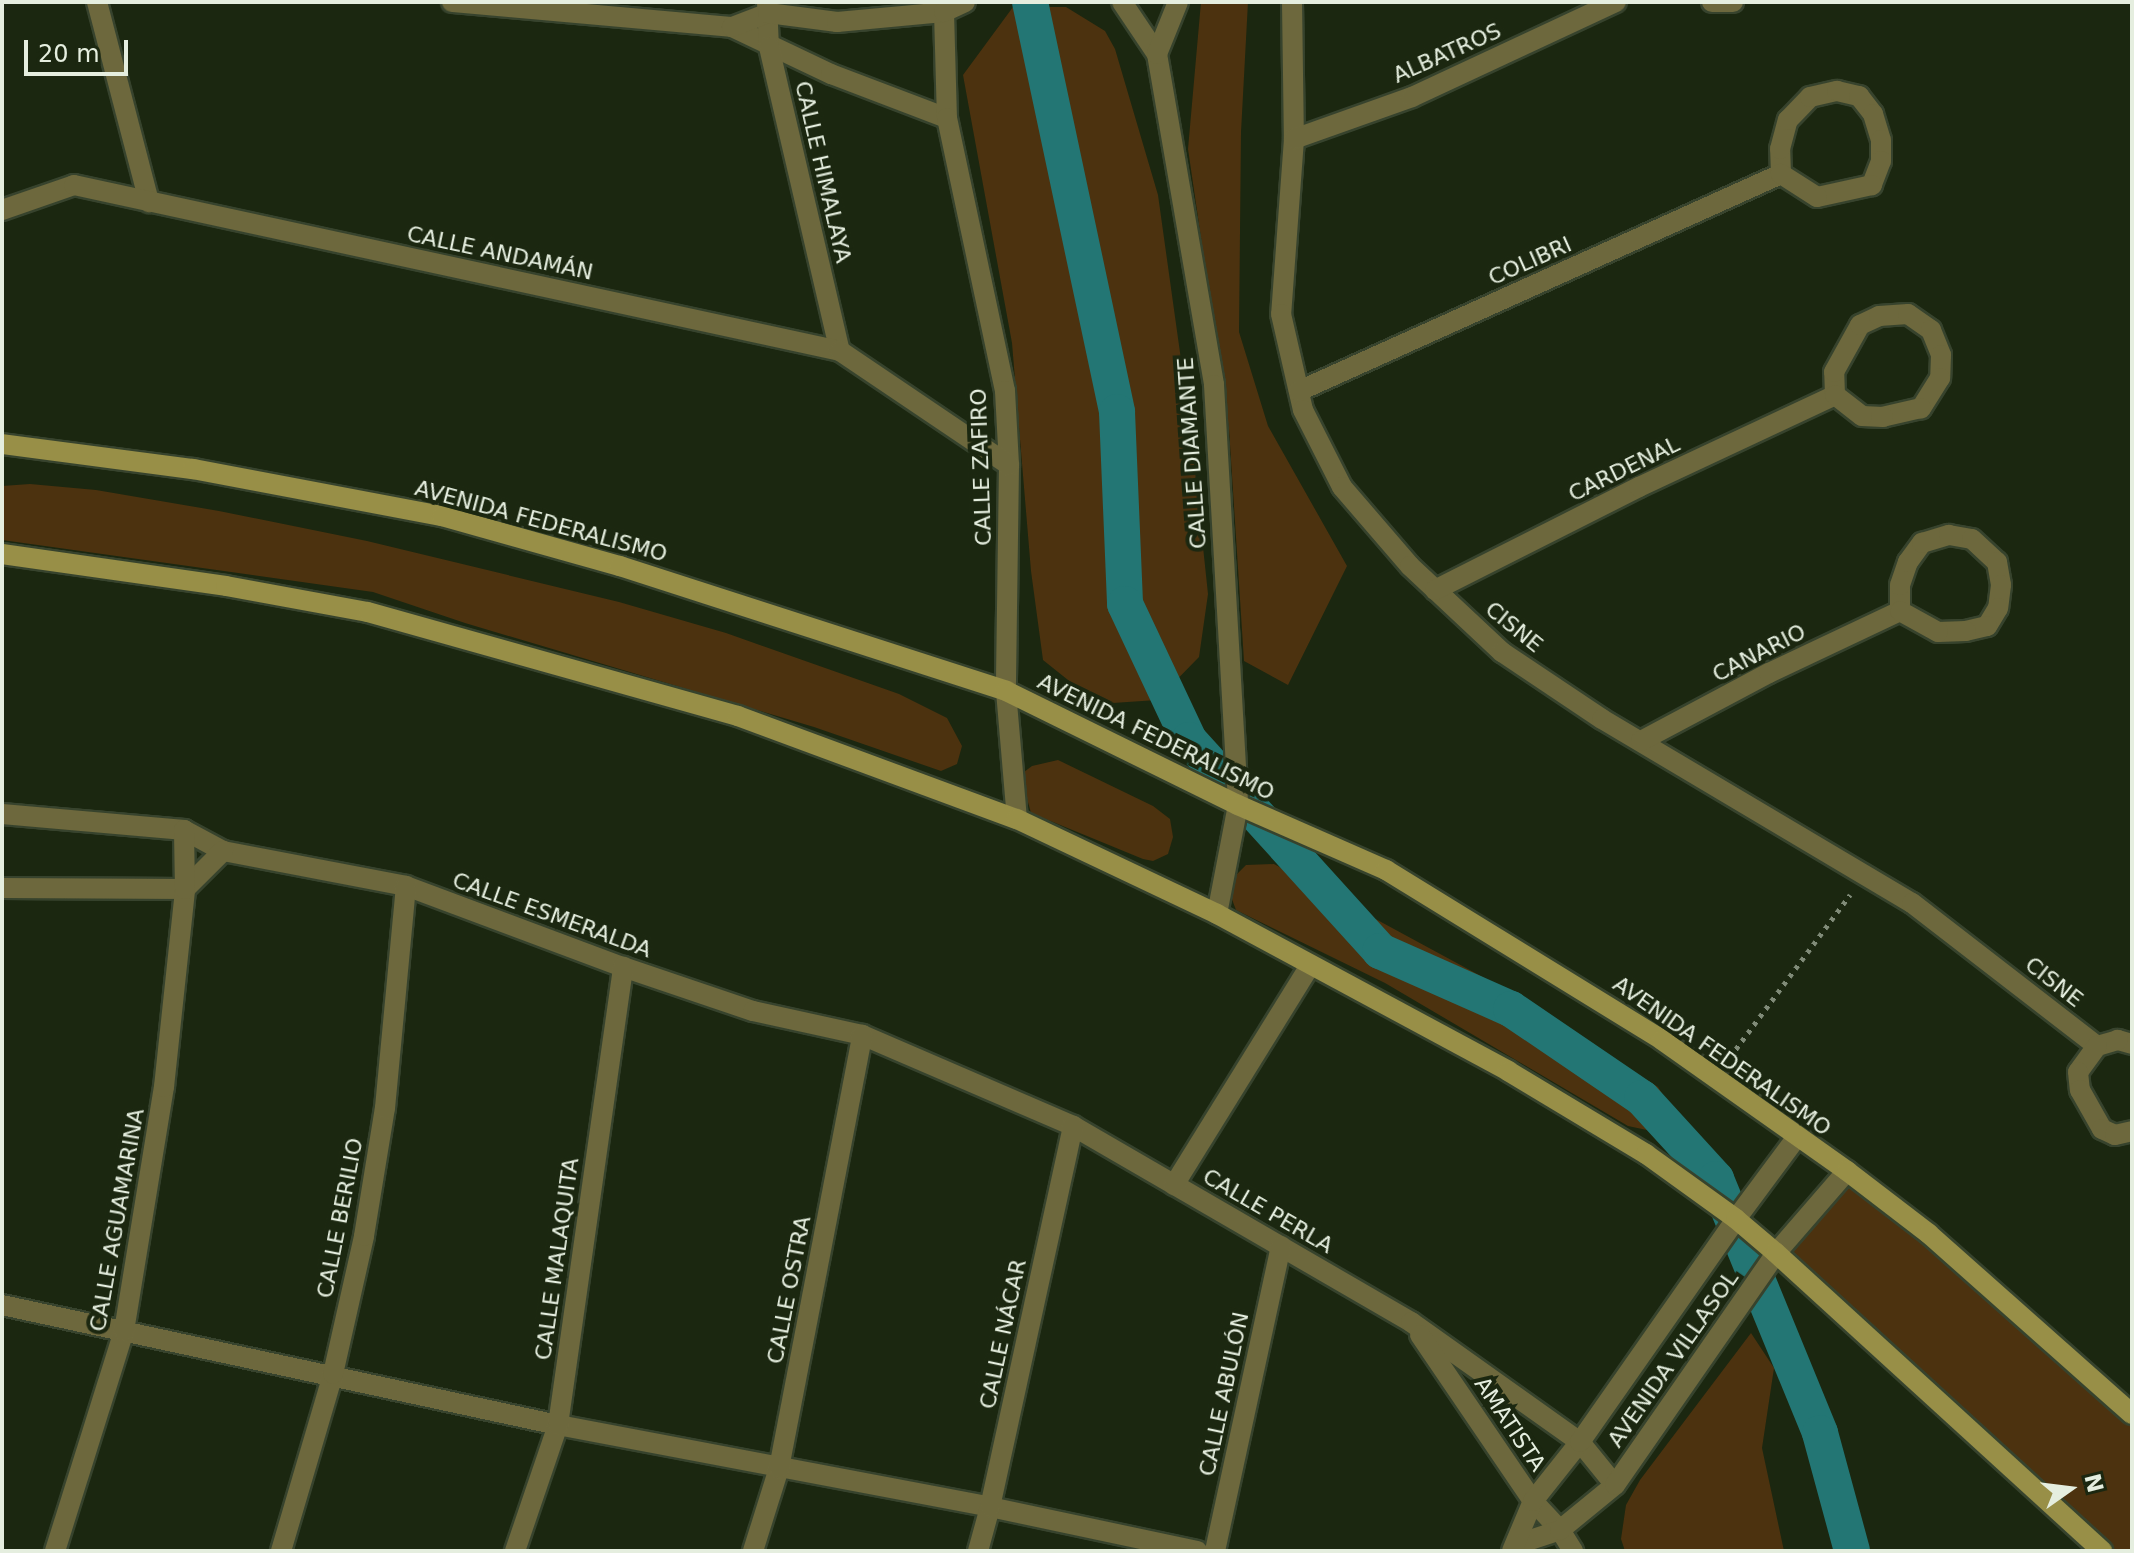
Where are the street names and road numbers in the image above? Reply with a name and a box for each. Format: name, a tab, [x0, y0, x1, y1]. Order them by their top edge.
street label: ALBATROS	[1389, 17, 1505, 89]
street label: CALLE HIMALAYA	[789, 79, 857, 265]
street label: CALLE ANDAMÁN	[405, 220, 595, 286]
street label: COLIBRI	[1484, 231, 1576, 291]
street label: CALLE DIAMANTE	[1172, 356, 1212, 550]
street label: CALLE ZAFIRO	[965, 388, 997, 546]
street label: CARDENAL	[1564, 431, 1684, 507]
street label: AVENIDA FEDERALISMO	[412, 475, 670, 567]
street label: CISNE	[1480, 596, 1548, 658]
street label: CANARIO	[1708, 618, 1810, 688]
street label: AVENIDA FEDERALISMO	[1033, 668, 1279, 806]
street label: CALLE ESMERALDA	[449, 867, 655, 963]
street label: CISNE	[2020, 951, 2088, 1013]
street label: AVENIDA FEDERALISMO	[1608, 971, 1836, 1141]
street label: CALLE AGUAMARINA	[84, 1106, 150, 1334]
street label: CALLE BERILIO	[312, 1136, 368, 1300]
street label: CALLE MALAQUITA	[530, 1156, 584, 1362]
street label: CALLE PERLA	[1198, 1163, 1338, 1259]
street label: CALLE OSTRA	[762, 1214, 816, 1366]
street label: CALLE NÁCAR	[974, 1257, 1032, 1411]
street label: AVENIDA VILLASOL	[1602, 1266, 1744, 1452]
street label: CALLE ABULÓN	[1194, 1309, 1254, 1479]
street label: AMATISTA	[1469, 1372, 1551, 1476]

